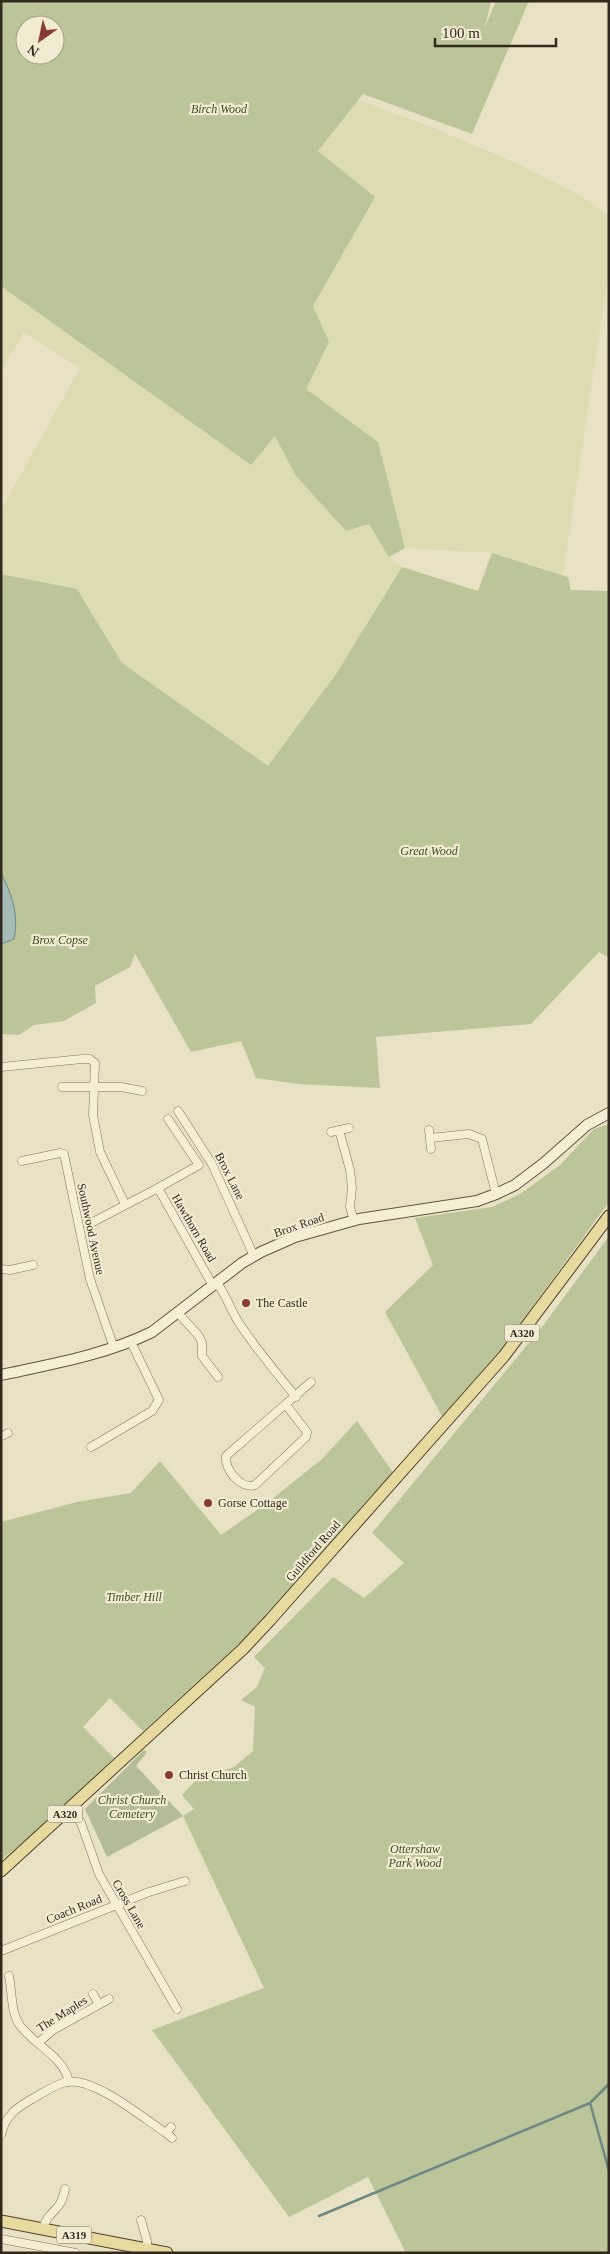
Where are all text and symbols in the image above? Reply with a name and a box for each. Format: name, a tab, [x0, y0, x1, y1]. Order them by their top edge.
north arrow	[15, 15, 65, 65]
scale bar	[435, 15, 556, 47]
text: 100 m	[442, 25, 480, 41]
text: N	[25, 41, 42, 60]
park label: Birch Wood	[191, 102, 248, 116]
park label: Great Wood	[400, 844, 459, 858]
park label: Brox Copse	[32, 933, 89, 947]
street label: Brox Lane	[212, 1150, 248, 1202]
street label: Southwood Avenue	[74, 1182, 108, 1276]
street label: Hawthorn Road	[169, 1191, 219, 1265]
street label: Brox Road	[272, 1210, 326, 1240]
place label: The Castle	[256, 1296, 308, 1310]
marker: The Castle	[240, 1297, 252, 1309]
road number: A320	[504, 1325, 540, 1342]
place label: Gorse Cottage	[218, 1496, 287, 1510]
marker: Gorse Cottage	[202, 1497, 214, 1509]
street label: Guildford Road	[283, 1518, 343, 1584]
park label: Timber Hill	[106, 1590, 162, 1604]
place label: Christ Church	[179, 1768, 247, 1782]
marker: Christ Church	[163, 1769, 175, 1781]
park label: Christ Church Cemetery	[98, 1793, 166, 1821]
road number: A320	[48, 1806, 82, 1822]
park label: Ottershaw Park Wood	[387, 1842, 443, 1870]
street label: Cross Lane	[109, 1877, 149, 1931]
street label: Coach Road	[44, 1891, 104, 1927]
street label: The Maples	[34, 1993, 90, 2035]
road number: A319	[56, 2226, 92, 2244]

